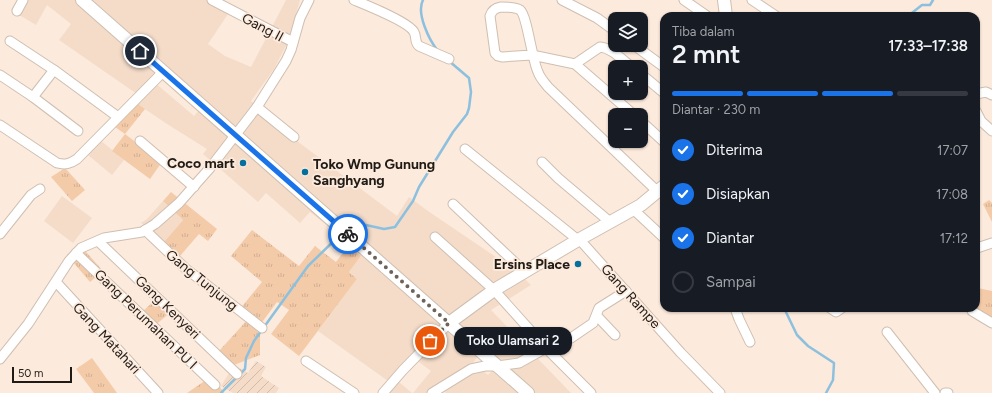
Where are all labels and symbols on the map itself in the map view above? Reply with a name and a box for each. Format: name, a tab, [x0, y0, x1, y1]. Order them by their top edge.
street label: Gang II	[239, 9, 287, 45]
pin	[123, 34, 157, 68]
place label: Coco mart	[167, 155, 235, 172]
place label: Toko Wmp Gunung Sanghyang	[313, 156, 435, 189]
marker: Coco mart	[238, 158, 248, 168]
marker: Toko Wmp Gunung Sanghyang	[300, 167, 310, 177]
courier	[328, 214, 368, 254]
street label: Gang Tunjung	[162, 246, 241, 315]
place label: Ersins Place	[494, 256, 570, 273]
marker: Ersins Place	[573, 259, 583, 269]
street label: Gang Rampe	[597, 261, 664, 332]
street label: Gang Perumahan PU I	[91, 266, 200, 373]
street label: Gang Kenyeri	[132, 272, 204, 343]
street label: Gang Matahari	[69, 299, 144, 378]
pin	[413, 324, 447, 358]
callout: Toko Ulamsari 2	[454, 327, 572, 355]
scale bar	[12, 365, 72, 384]

